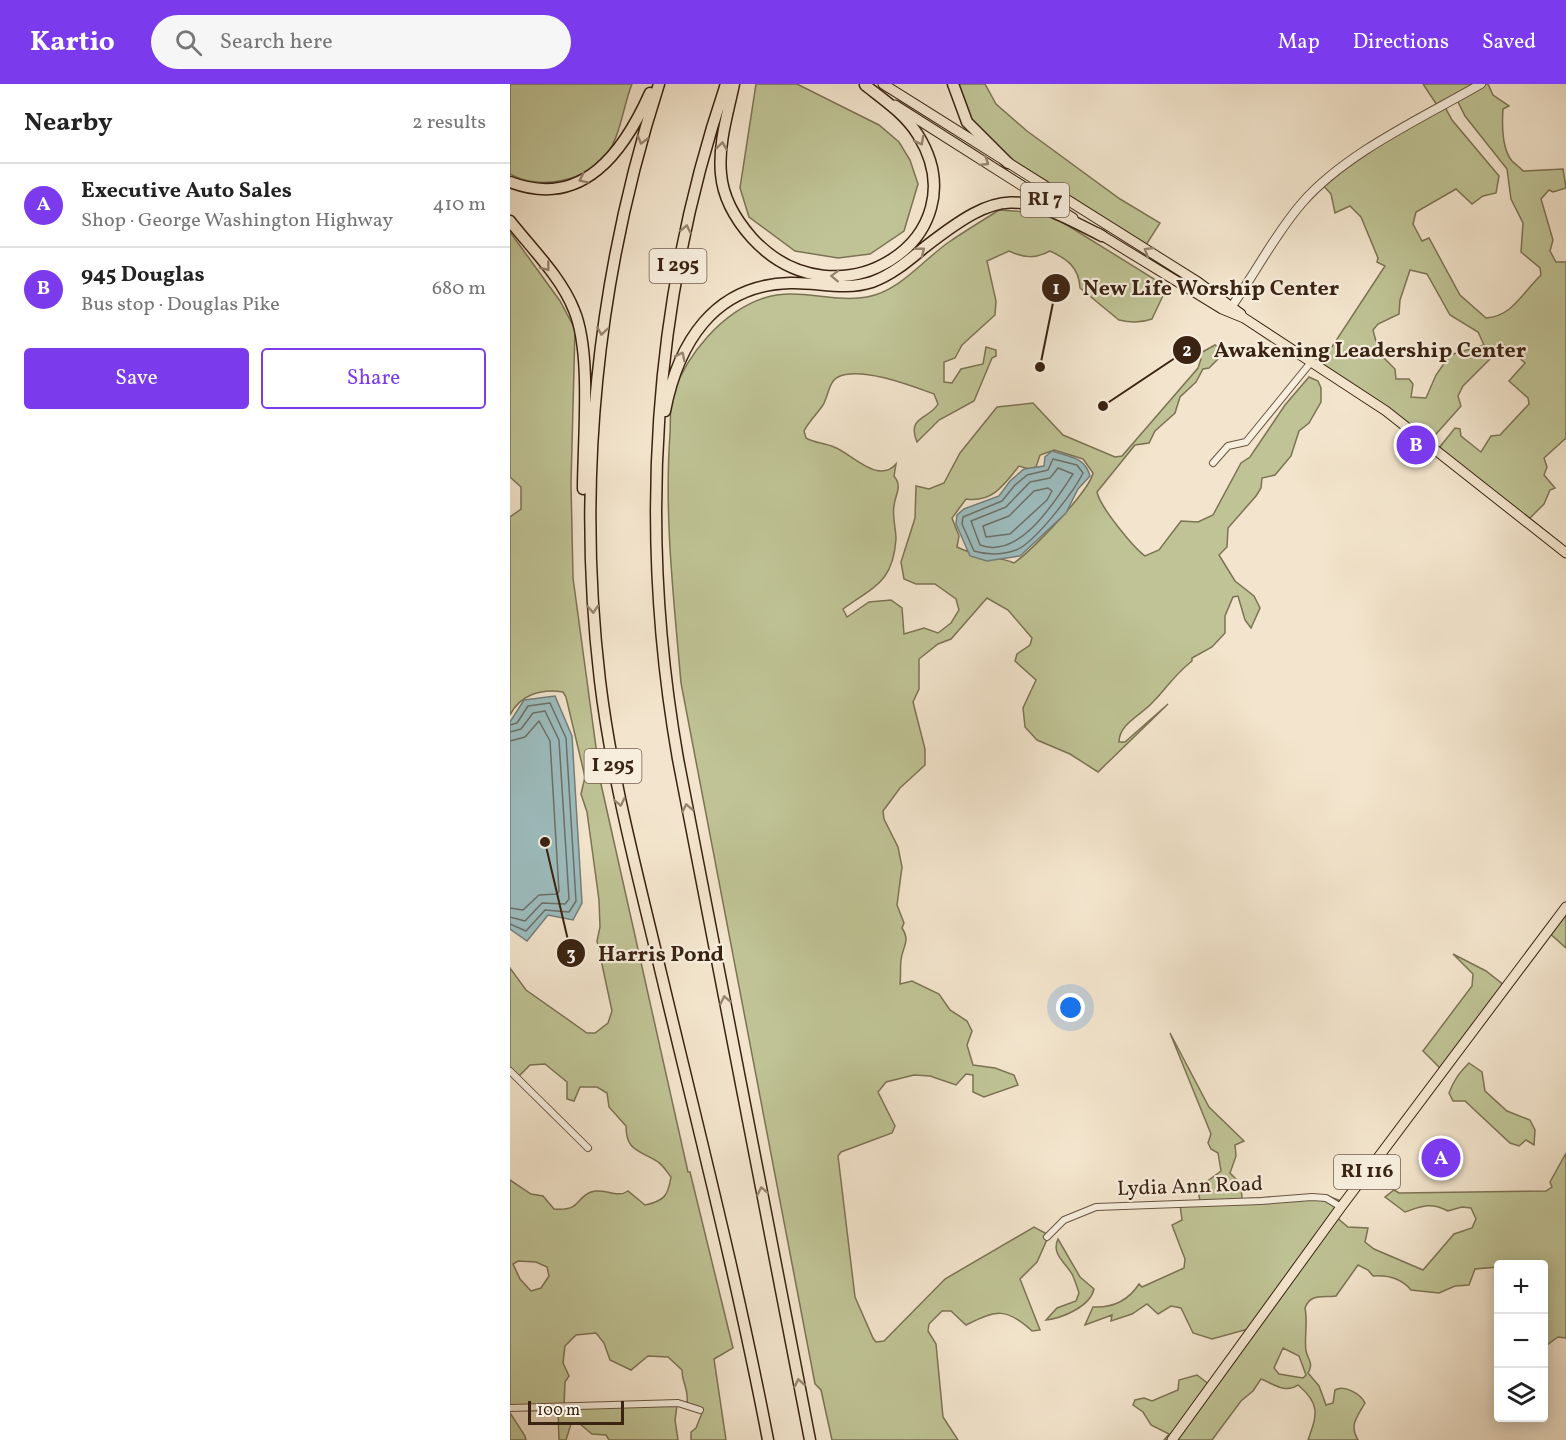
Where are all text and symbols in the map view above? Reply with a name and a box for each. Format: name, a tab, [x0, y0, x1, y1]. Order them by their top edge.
search box	[151, 15, 571, 69]
text: Kartio	[30, 23, 115, 62]
icon: search	[172, 26, 205, 59]
text: Search here	[220, 27, 333, 58]
text: Map	[1278, 28, 1320, 57]
text: Directions	[1353, 28, 1449, 57]
text: Saved	[1482, 28, 1536, 57]
text: Nearby	[24, 105, 113, 141]
text: 2 results	[412, 109, 486, 137]
one-way arrow	[636, 135, 649, 145]
one-way arrow	[913, 135, 925, 146]
one-way arrow	[716, 141, 728, 150]
one-way arrow	[979, 154, 989, 166]
one-way arrow	[579, 172, 590, 184]
text: Executive Auto Sales	[81, 176, 292, 207]
road number: RI 7	[1021, 183, 1069, 217]
text: A	[36, 191, 51, 219]
text: 410 m	[433, 191, 486, 219]
text: Shop · George Washington Highway	[81, 207, 393, 235]
one-way arrow	[679, 224, 692, 234]
one-way arrow	[1144, 247, 1154, 259]
one-way arrow	[914, 248, 925, 259]
road number: I 295	[650, 249, 706, 283]
text: 945 Douglas	[81, 260, 205, 291]
one-way arrow	[538, 260, 549, 271]
callout: New Life Worship Center	[1041, 268, 1352, 308]
one-way arrow	[831, 270, 840, 282]
text: New Life Worship Center	[1083, 274, 1340, 305]
text: B	[37, 275, 50, 303]
text: 680 m	[432, 275, 486, 303]
text: 1	[1052, 277, 1060, 302]
text: Bus stop · Douglas Pike	[81, 291, 280, 319]
one-way arrow	[597, 326, 609, 335]
callout: Awakening Leadership Center	[1172, 330, 1539, 370]
text: Awakening Leadership Center	[1214, 336, 1527, 367]
text: 2	[1182, 339, 1192, 364]
button: Save	[24, 348, 249, 409]
button: Share	[261, 348, 486, 409]
one-way arrow	[674, 351, 686, 362]
pin: B	[1396, 422, 1436, 468]
one-way arrow	[586, 605, 599, 614]
road number: I 295	[584, 749, 642, 783]
one-way arrow	[613, 797, 626, 807]
one-way arrow	[681, 804, 694, 814]
callout: Harris Pond	[556, 933, 736, 973]
text: Harris Pond	[598, 940, 724, 971]
text: 3	[566, 943, 576, 968]
your location	[1056, 993, 1085, 1022]
one-way arrow	[719, 995, 732, 1005]
pin: A	[1422, 1136, 1460, 1180]
road number: RI 116	[1334, 1155, 1400, 1189]
street label: Lydia Ann Road	[1117, 1170, 1263, 1204]
one-way arrow	[756, 1186, 769, 1196]
map controls	[1494, 1260, 1548, 1422]
button: +	[1494, 1260, 1548, 1314]
button: −	[1494, 1314, 1548, 1368]
button: layers	[1494, 1368, 1548, 1422]
one-way arrow	[793, 1378, 806, 1388]
scale bar	[528, 1398, 624, 1426]
text: 100 m	[537, 1400, 580, 1422]

